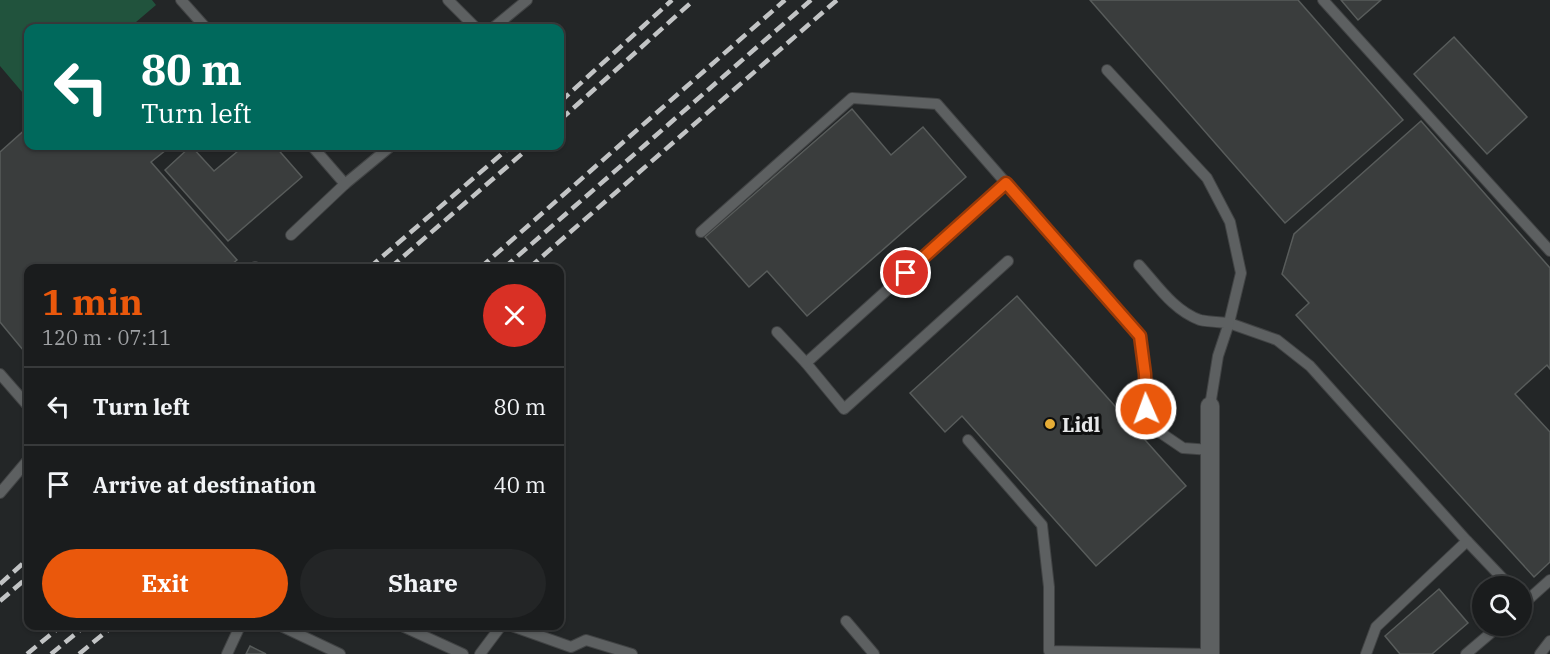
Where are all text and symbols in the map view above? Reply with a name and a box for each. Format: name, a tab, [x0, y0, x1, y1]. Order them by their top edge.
text: 80 m	[141, 42, 242, 97]
icon: left	[42, 48, 120, 126]
text: Turn left	[141, 95, 252, 130]
pin	[880, 247, 931, 298]
icon: arrive	[889, 256, 922, 289]
text: 1 min	[42, 278, 143, 325]
button: close	[483, 284, 546, 347]
text: 120 m · 07:11	[42, 324, 171, 351]
position arrow	[1114, 377, 1178, 441]
icon: left	[42, 390, 75, 423]
text: Turn left	[93, 392, 189, 421]
text: 80 m	[494, 392, 546, 421]
place label: Lidl	[1062, 411, 1100, 438]
marker: Lidl	[1043, 417, 1057, 431]
icon: arrive	[42, 468, 75, 501]
text: Arrive at destination	[93, 470, 316, 499]
text: 40 m	[494, 470, 546, 499]
button: Exit	[42, 549, 288, 618]
button: Share	[300, 549, 546, 618]
map controls	[1472, 576, 1532, 636]
button: search	[1472, 576, 1532, 636]

